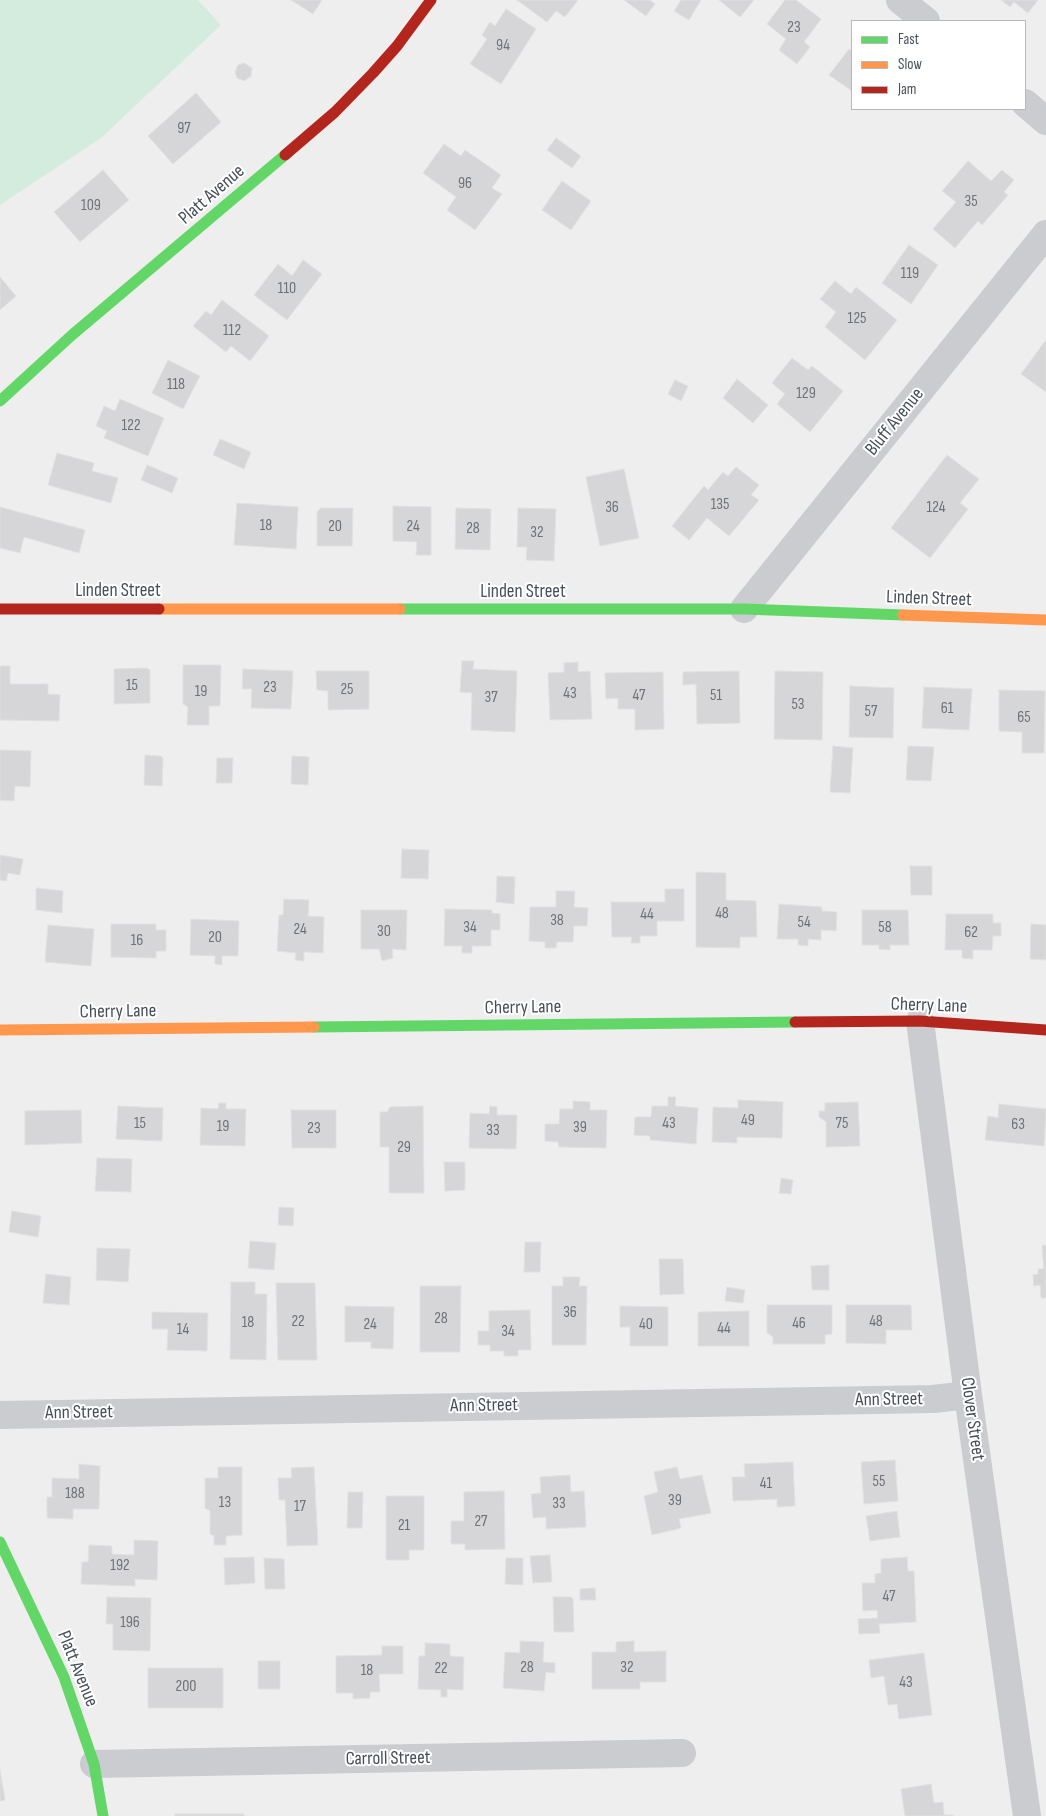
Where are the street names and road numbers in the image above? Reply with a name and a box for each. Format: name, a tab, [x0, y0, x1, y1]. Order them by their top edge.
street label: Platt Avenue	[174, 160, 250, 230]
street label: Bluff Avenue	[861, 384, 929, 460]
street label: Linden Street	[75, 580, 161, 602]
street label: Linden Street	[480, 581, 566, 603]
street label: Linden Street	[886, 586, 972, 612]
street label: Cherry Lane	[890, 993, 968, 1019]
street label: Cherry Lane	[485, 996, 561, 1020]
street label: Cherry Lane	[80, 1000, 156, 1024]
street label: Clover Street	[955, 1376, 989, 1462]
street label: Ann Street	[855, 1388, 923, 1412]
street label: Ann Street	[450, 1394, 518, 1418]
street label: Ann Street	[45, 1401, 113, 1425]
street label: Platt Avenue	[51, 1628, 103, 1710]
street label: Carroll Street	[345, 1747, 431, 1771]

